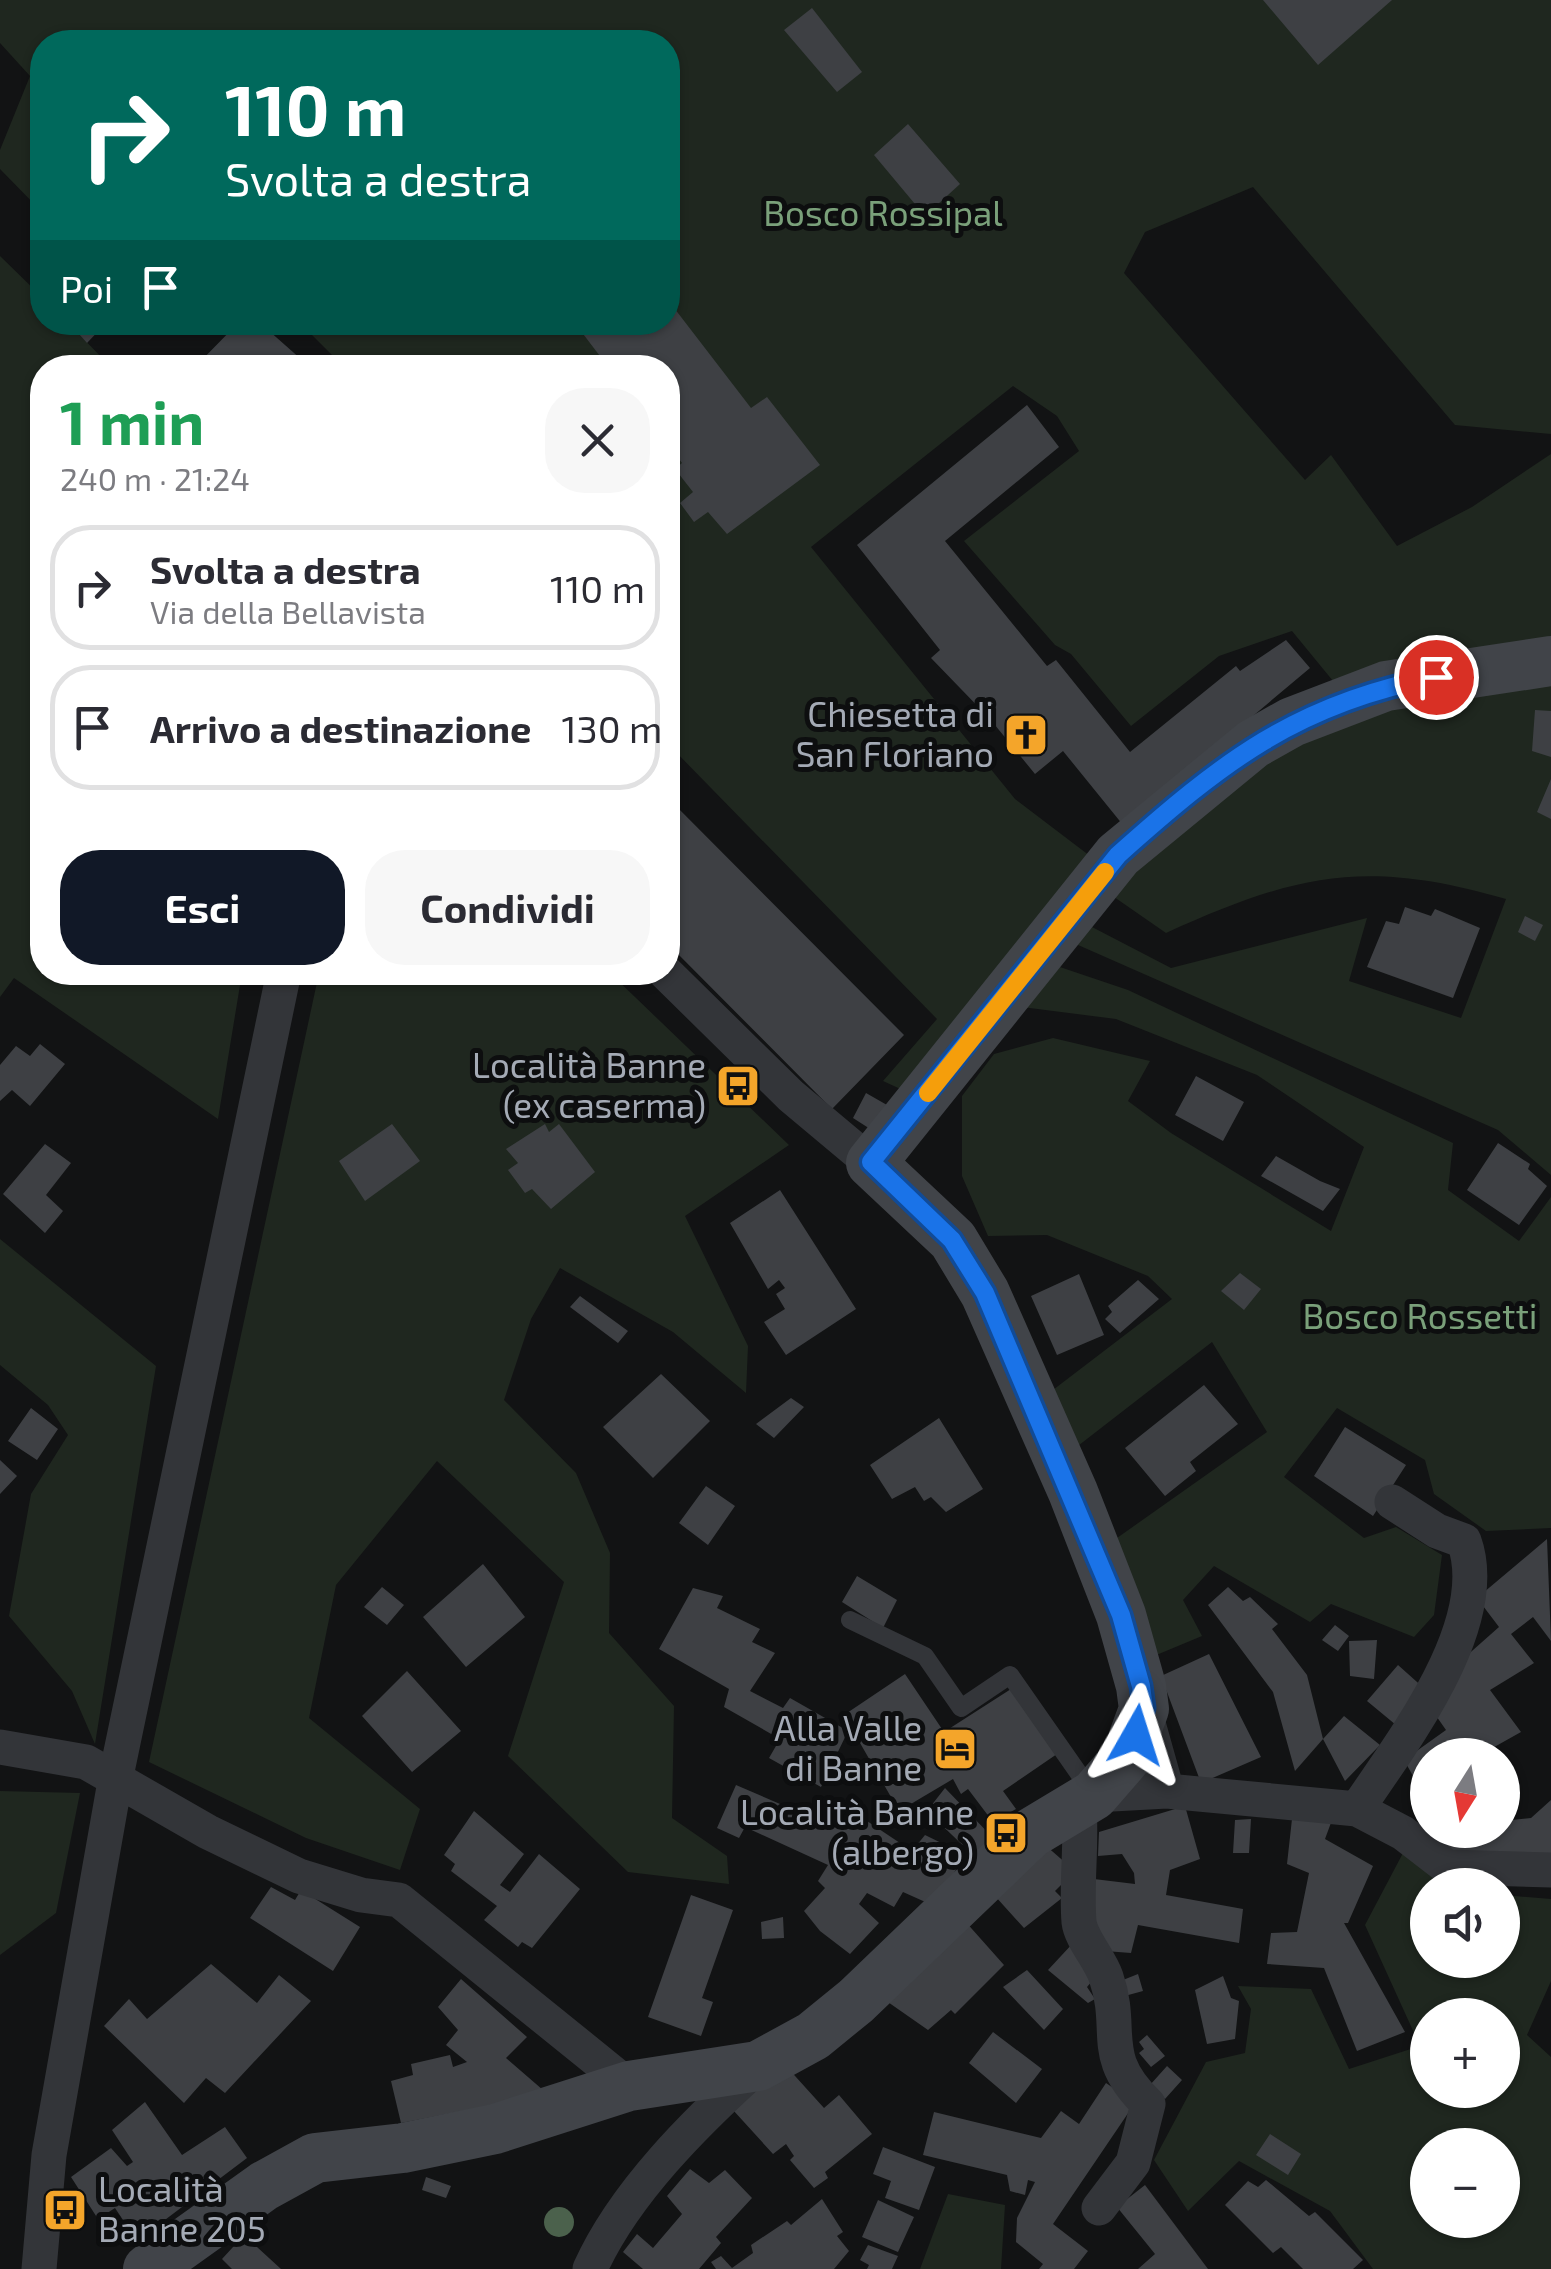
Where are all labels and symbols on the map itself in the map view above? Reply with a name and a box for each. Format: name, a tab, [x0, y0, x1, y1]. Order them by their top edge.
park label: Bosco Rossipal	[763, 191, 1003, 233]
pin	[1394, 635, 1479, 720]
place label: Chiesetta di San Floriano	[796, 692, 994, 774]
church icon: Chiesetta di San Floriano	[1003, 712, 1049, 758]
place label: Località Banne (ex caserma)	[472, 1043, 706, 1125]
bus stop icon: Località Banne (ex caserma)	[715, 1063, 761, 1109]
park label: Bosco Rossetti	[1303, 1294, 1537, 1336]
position arrow	[1084, 1683, 1188, 1787]
place label: Alla Valle di Banne	[774, 1706, 922, 1788]
hotel icon: Alla Valle di Banne	[932, 1726, 978, 1772]
north arrow	[1410, 1738, 1520, 1848]
place label: Località Banne (albergo)	[740, 1790, 974, 1872]
bus stop icon: Località Banne (albergo)	[983, 1810, 1029, 1856]
place label: Località Banne 205	[98, 2167, 266, 2249]
bus stop icon: Località Banne 205	[42, 2187, 88, 2233]

